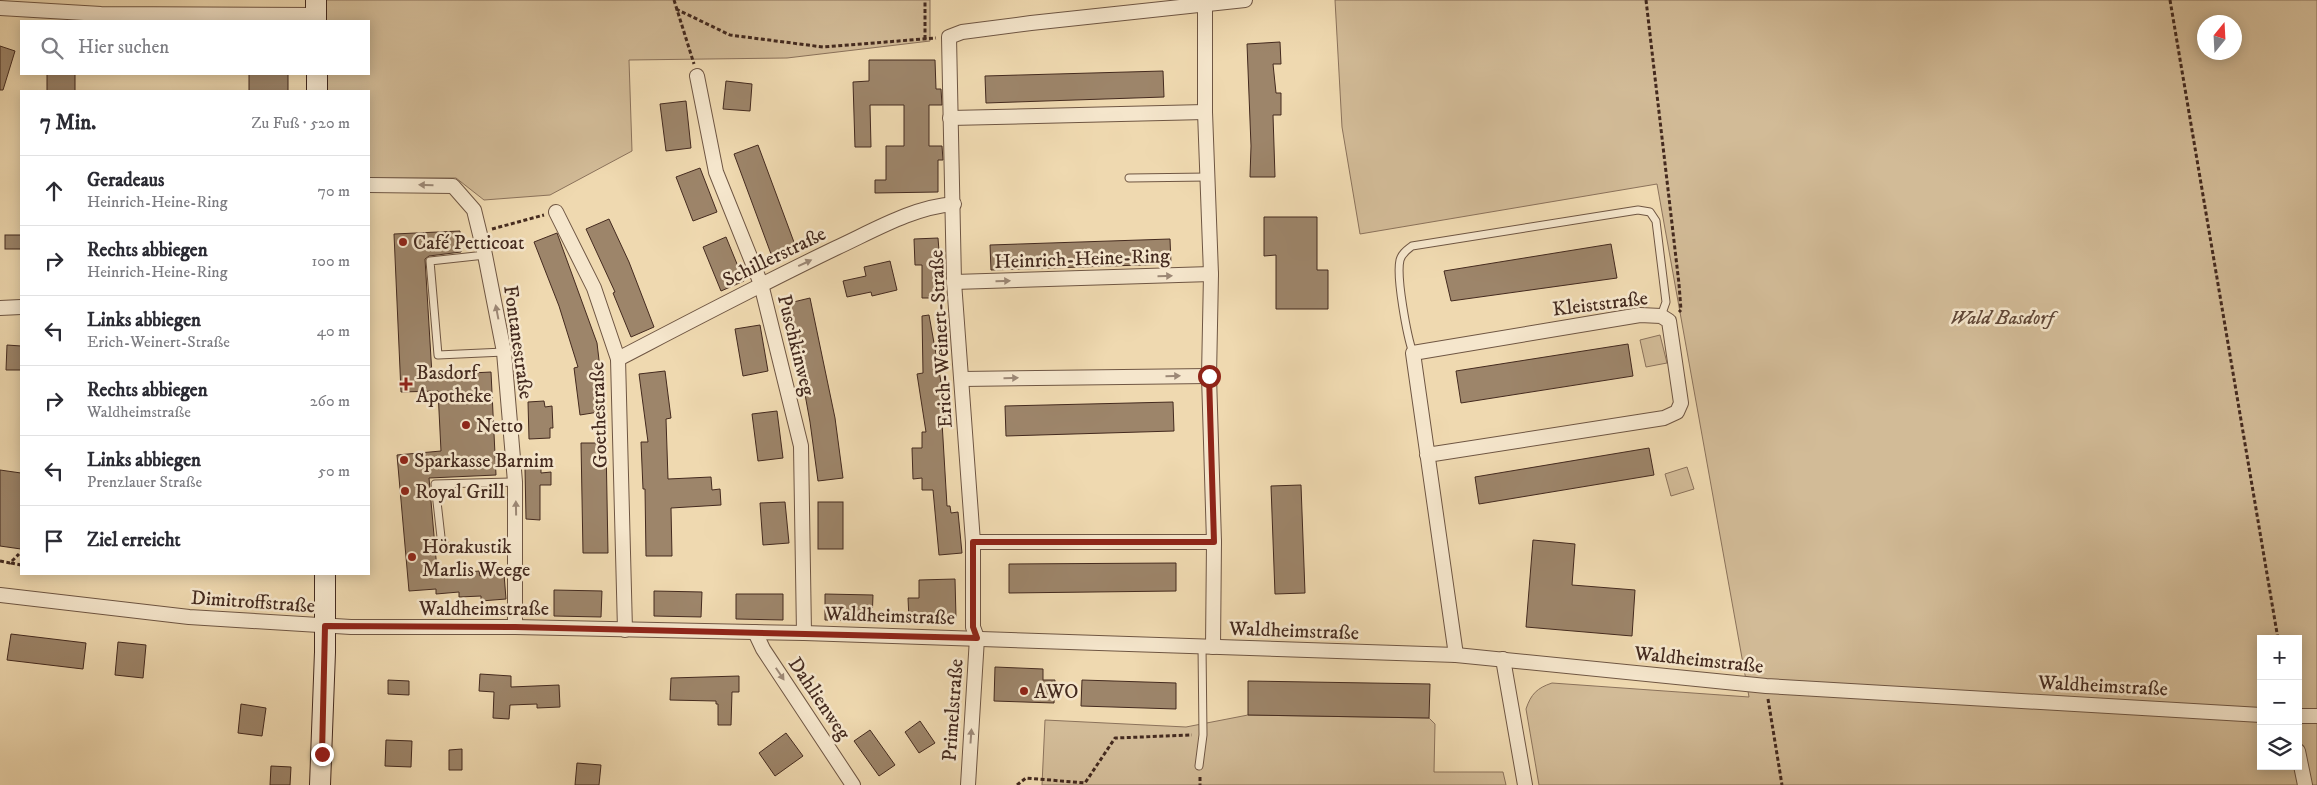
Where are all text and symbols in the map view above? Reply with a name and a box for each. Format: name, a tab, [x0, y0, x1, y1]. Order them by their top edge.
north arrow	[2197, 15, 2242, 60]
search box	[20, 20, 370, 75]
icon: search	[38, 34, 66, 62]
text: Hier suchen	[78, 36, 169, 59]
text: 7 Min.	[40, 110, 96, 136]
text: Zu Fuß · 520 m	[251, 113, 350, 133]
text: Geradeaus	[87, 169, 164, 192]
icon: ahead	[40, 177, 68, 205]
text: 70 m	[318, 181, 350, 201]
one-way arrow	[418, 181, 434, 189]
text: Heinrich-Heine-Ring	[87, 192, 227, 212]
street label: Schillerstraße	[719, 222, 830, 293]
place label: Café Petticoat	[413, 231, 525, 256]
marker: Café Petticoat	[397, 236, 409, 248]
text: Rechts abbiegen	[87, 239, 208, 262]
street label: Heinrich-Heine-Ring	[994, 244, 1170, 275]
icon: right	[40, 247, 68, 275]
street label: Erich-Weinert-Straße	[924, 249, 959, 429]
text: 100 m	[312, 251, 350, 271]
one-way arrow	[798, 259, 813, 267]
text: Heinrich-Heine-Ring	[87, 262, 227, 282]
one-way arrow	[1157, 271, 1173, 279]
one-way arrow	[995, 276, 1011, 284]
street label: Fontanestraße	[497, 284, 538, 401]
street label: Kleiststraße	[1551, 286, 1649, 323]
street label: Puschkinweg	[771, 292, 820, 399]
one-way arrow	[492, 303, 500, 319]
park label: Wald Basdorf	[1950, 306, 2059, 331]
text: Links abbiegen	[87, 309, 201, 332]
icon: left	[40, 317, 68, 345]
text: 40 m	[317, 321, 350, 341]
text: Erich-Weinert-Straße	[87, 332, 230, 352]
place label: Basdorf Apotheke	[416, 361, 492, 409]
street label: Goethestraße	[585, 361, 614, 469]
route start	[1198, 365, 1221, 388]
one-way arrow	[1165, 372, 1181, 380]
one-way arrow	[1003, 374, 1019, 382]
marker: Basdorf Apotheke	[400, 378, 412, 390]
text: Rechts abbiegen	[87, 379, 208, 402]
icon: right	[40, 387, 68, 415]
text: 260 m	[310, 391, 350, 411]
text: Waldheimstraße	[87, 402, 191, 422]
place label: Netto	[476, 414, 523, 439]
marker: Netto	[460, 419, 472, 431]
text: Links abbiegen	[87, 449, 201, 472]
place label: Sparkasse Barnim	[414, 449, 554, 474]
marker: Sparkasse Barnim	[398, 454, 410, 466]
icon: left	[40, 457, 68, 485]
text: 50 m	[318, 461, 350, 481]
text: Prenzlauer Straße	[87, 472, 202, 492]
place label: Royal Grill	[415, 480, 505, 505]
marker: Royal Grill	[399, 485, 411, 497]
one-way arrow	[511, 500, 519, 516]
icon: arrive	[40, 527, 68, 555]
text: Ziel erreicht	[87, 529, 181, 552]
place label: Hörakustik Marlis Weege	[422, 535, 530, 583]
marker: Hörakustik Marlis Weege	[406, 551, 418, 563]
street label: Dimitroffstraße	[190, 586, 316, 619]
street label: Waldheimstraße	[418, 597, 549, 622]
street label: Waldheimstraße	[824, 602, 955, 631]
street label: Waldheimstraße	[1228, 617, 1359, 646]
map controls	[2257, 635, 2302, 770]
button: +	[2257, 635, 2302, 680]
street label: Waldheimstraße	[1632, 641, 1765, 680]
street label: Dahlienweg	[782, 653, 856, 745]
street label: Primelstraße	[937, 658, 970, 762]
one-way arrow	[775, 667, 785, 681]
street label: Waldheimstraße	[2036, 671, 2168, 702]
place label: AWO	[1034, 680, 1078, 705]
button: −	[2257, 680, 2302, 725]
marker: AWO	[1018, 685, 1030, 697]
button: layers	[2257, 725, 2302, 770]
one-way arrow	[967, 728, 975, 744]
route end	[311, 743, 334, 766]

